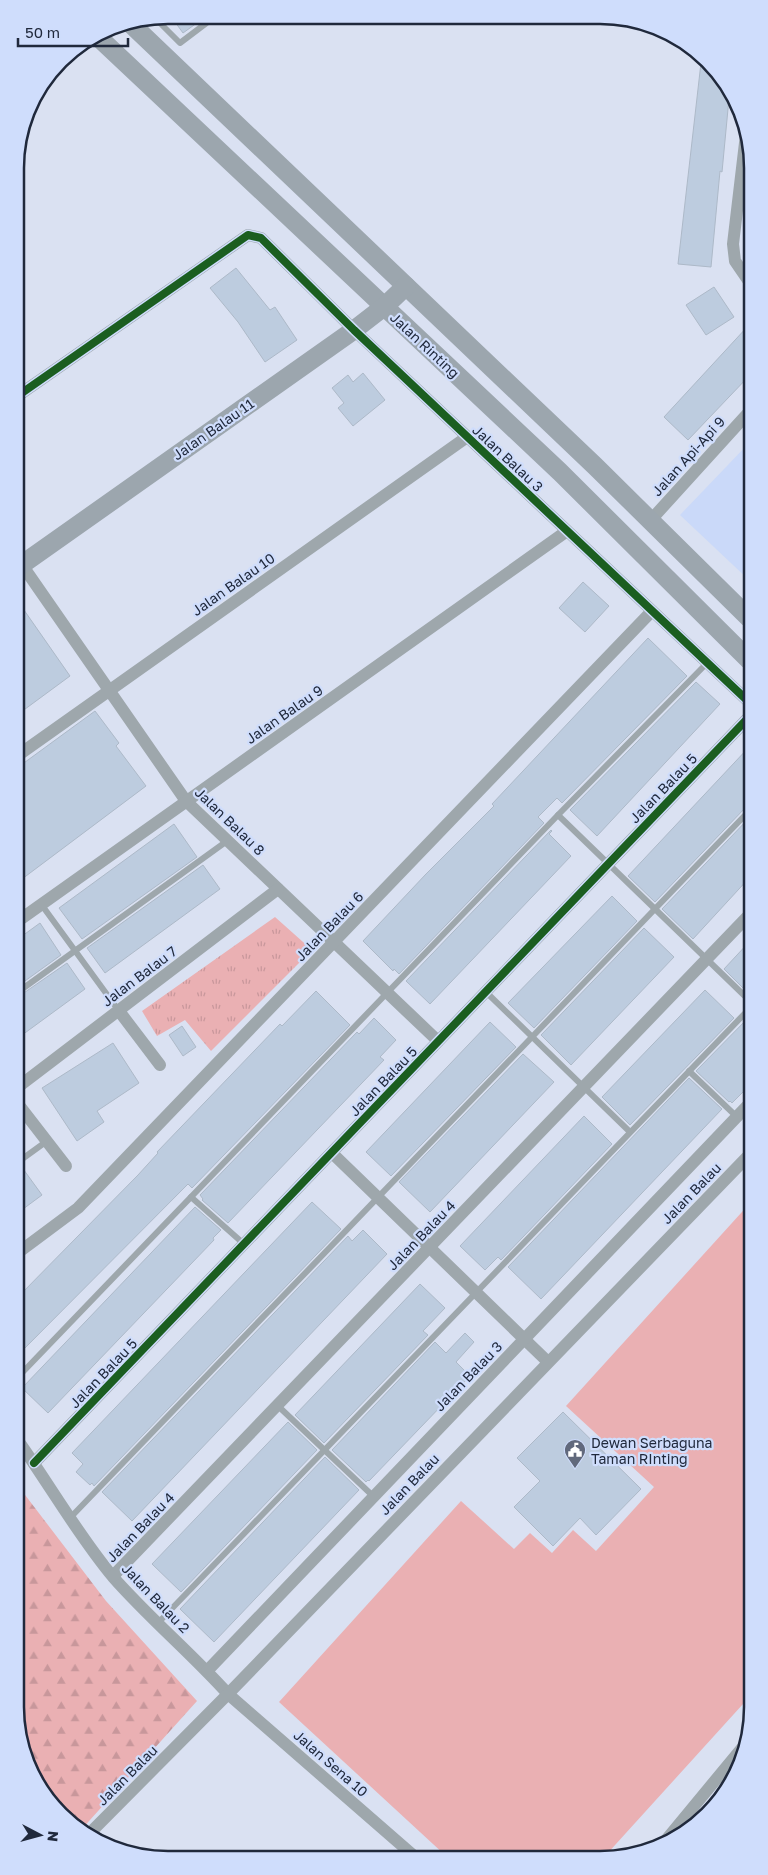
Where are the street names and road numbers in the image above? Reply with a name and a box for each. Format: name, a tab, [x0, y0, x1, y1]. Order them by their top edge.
street label: Jalan Rinting	[387, 309, 463, 381]
street label: Jalan Balau 11	[169, 395, 257, 463]
street label: Jalan Api-Api 9	[648, 413, 728, 499]
street label: Jalan Balau 3	[469, 421, 547, 495]
street label: Jalan Balau 10	[188, 549, 278, 619]
street label: Jalan Balau 9	[242, 681, 326, 747]
street label: Jalan Balau 5	[626, 750, 700, 826]
street label: Jalan Balau 8	[192, 783, 268, 859]
street label: Jalan Balau 6	[292, 888, 366, 964]
street label: Jalan Balau 7	[98, 942, 180, 1010]
street label: Jalan Balau 5	[346, 1043, 420, 1119]
street label: Jalan Balau	[658, 1159, 724, 1227]
street label: Jalan Balau 4	[383, 1197, 459, 1273]
street label: Jalan Balau 5	[66, 1335, 140, 1411]
street label: Jalan Balau 3	[431, 1338, 505, 1414]
street label: Jalan Balau	[376, 1450, 442, 1518]
street label: Jalan Balau 4	[102, 1489, 178, 1565]
street label: Jalan Balau 2	[119, 1560, 193, 1636]
street label: Jalan Sena 10	[290, 1726, 372, 1800]
street label: Jalan Balau	[93, 1741, 161, 1809]

